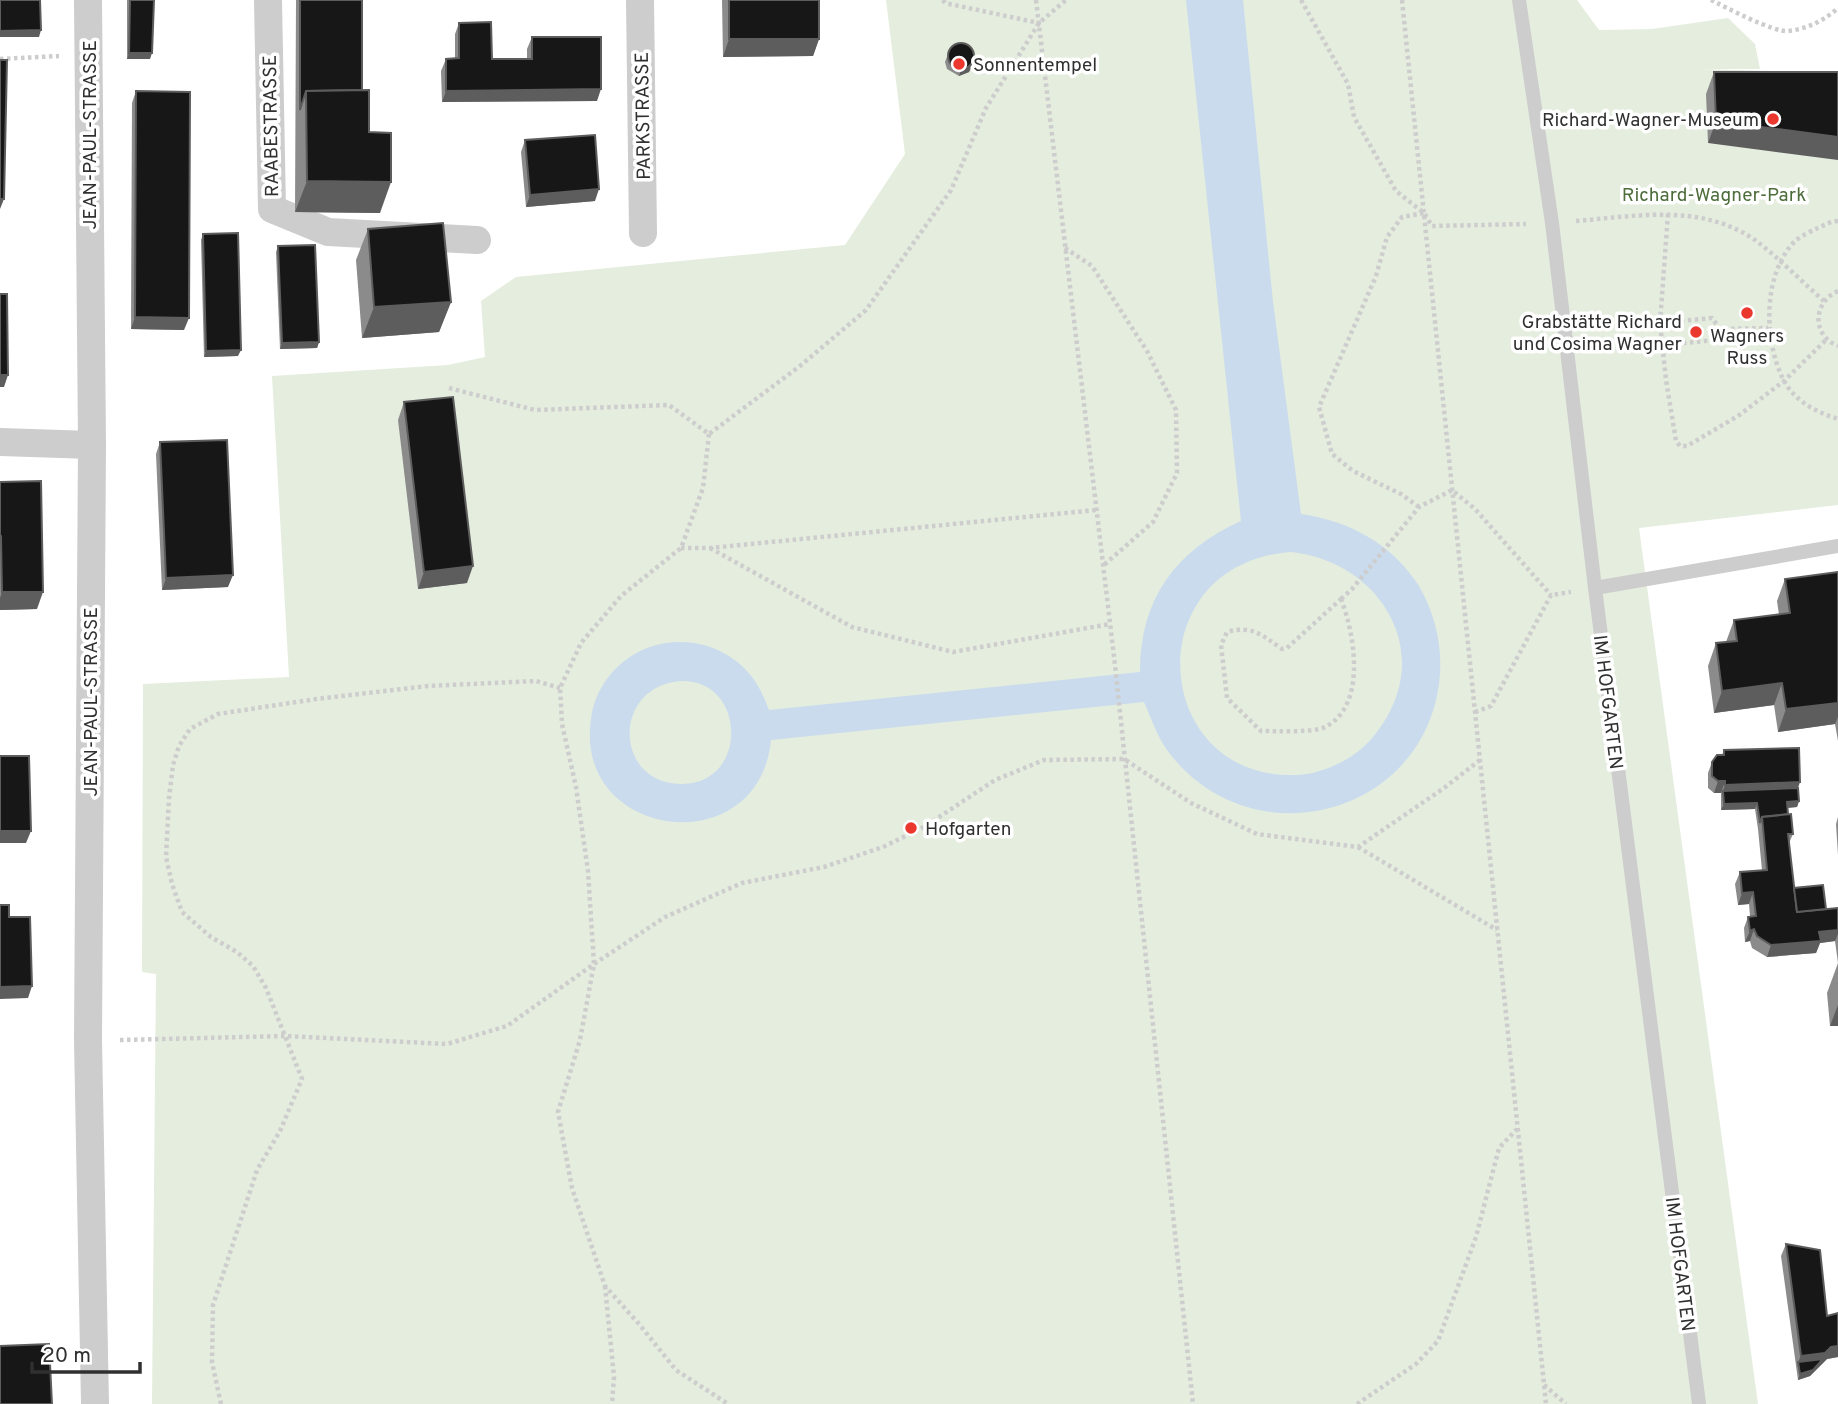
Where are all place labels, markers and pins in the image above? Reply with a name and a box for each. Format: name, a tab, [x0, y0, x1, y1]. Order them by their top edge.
place label: Sonnentempel	[973, 54, 1097, 78]
marker: Sonnentempel	[951, 56, 967, 72]
place label: Richard-Wagner-Museum	[1542, 109, 1759, 133]
marker: Richard-Wagner-Museum	[1765, 111, 1781, 127]
marker: Wagners Russ	[1739, 305, 1755, 321]
place label: Grabstätte Richard und Cosima Wagner	[1513, 311, 1683, 357]
marker: Grabstätte Richard und Cosima Wagner	[1688, 324, 1704, 340]
place label: Wagners Russ	[1710, 325, 1784, 371]
place label: Hofgarten	[925, 818, 1011, 842]
marker: Hofgarten	[903, 820, 919, 836]

